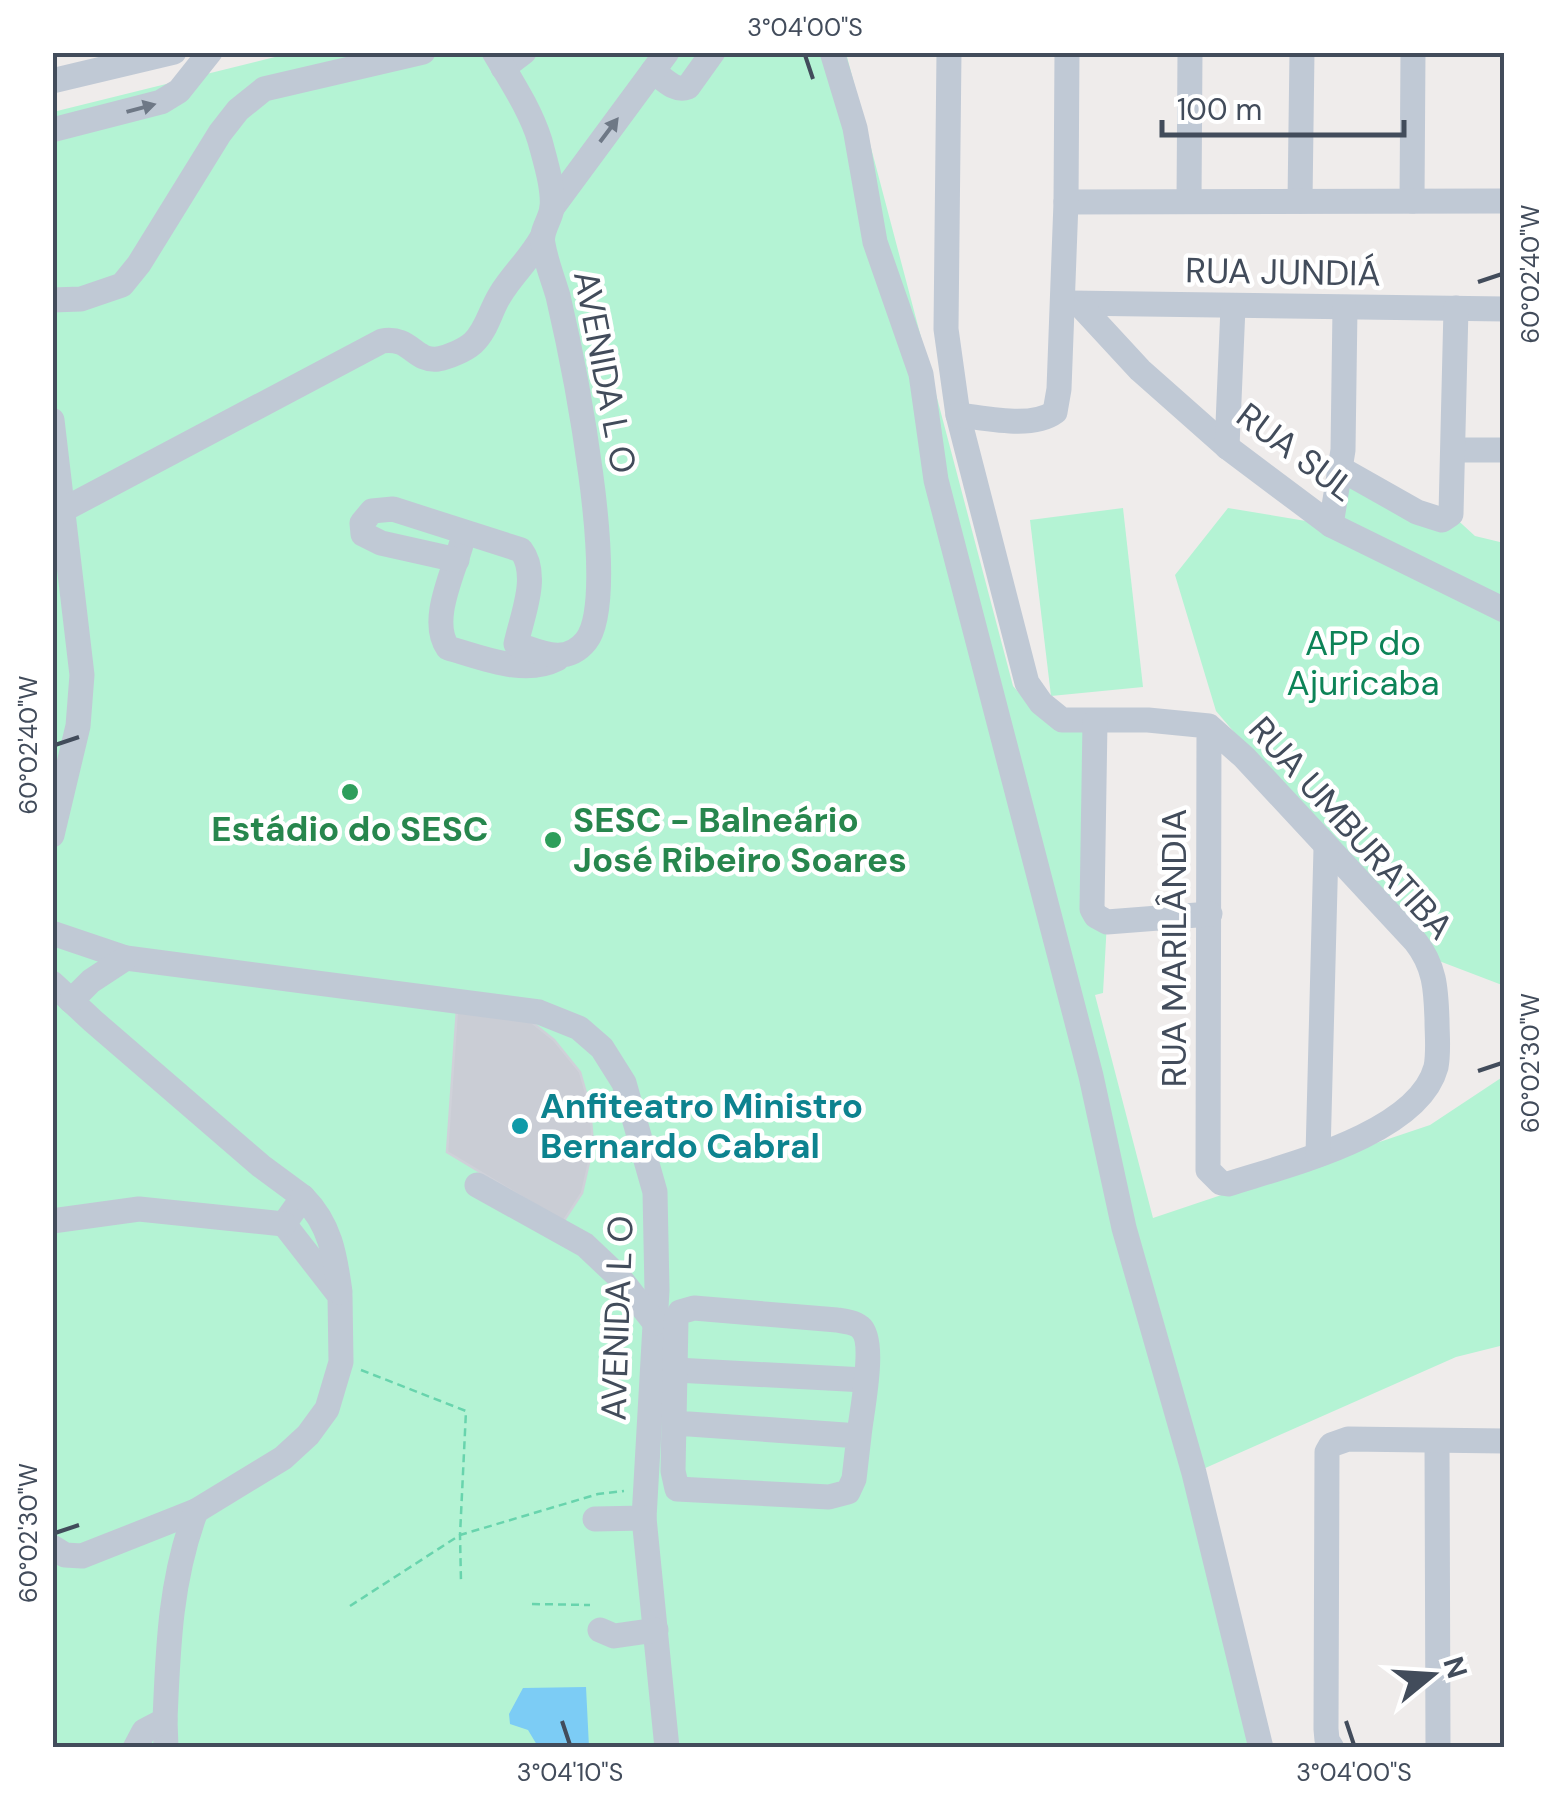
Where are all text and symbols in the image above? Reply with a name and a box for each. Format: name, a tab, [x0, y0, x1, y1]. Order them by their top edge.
text: 3°04'00"S	[747, 11, 863, 44]
scale bar	[1162, 75, 1404, 137]
text: 100 m	[1177, 90, 1262, 129]
one-way arrow	[126, 99, 157, 115]
one-way arrow	[599, 117, 619, 143]
text: 60°02'40"W	[1514, 204, 1547, 344]
street label: RUA JUNDIÁ	[1185, 247, 1381, 297]
street label: AVENIDA L O	[563, 267, 647, 477]
street label: RUA SUL	[1227, 392, 1365, 512]
park label: APP do Ajuricaba	[1286, 620, 1440, 706]
text: 60°02'40"W	[12, 675, 45, 815]
street label: RUA UMBURATIBA	[1239, 707, 1463, 949]
marker: Estádio do SESC	[339, 781, 361, 803]
place label: SESC - Balneário José Ribeiro Soares	[573, 797, 907, 883]
place label: Estádio do SESC	[211, 806, 489, 852]
street label: RUA MARILÂNDIA	[1151, 809, 1197, 1087]
marker: SESC - Balneário José Ribeiro Soares	[542, 829, 564, 851]
text: 60°02'30"W	[1514, 993, 1547, 1133]
place label: Anfiteatro Ministro Bernardo Cabral	[540, 1083, 863, 1169]
marker: Anfiteatro Ministro Bernardo Cabral	[509, 1115, 531, 1137]
street label: AVENIDA L O	[590, 1215, 644, 1421]
text: 60°02'30"W	[12, 1463, 45, 1603]
north arrow	[1382, 1625, 1482, 1725]
text: N	[1435, 1652, 1476, 1683]
text: 3°04'10"S	[517, 1756, 623, 1789]
text: 3°04'00"S	[1296, 1756, 1412, 1789]

